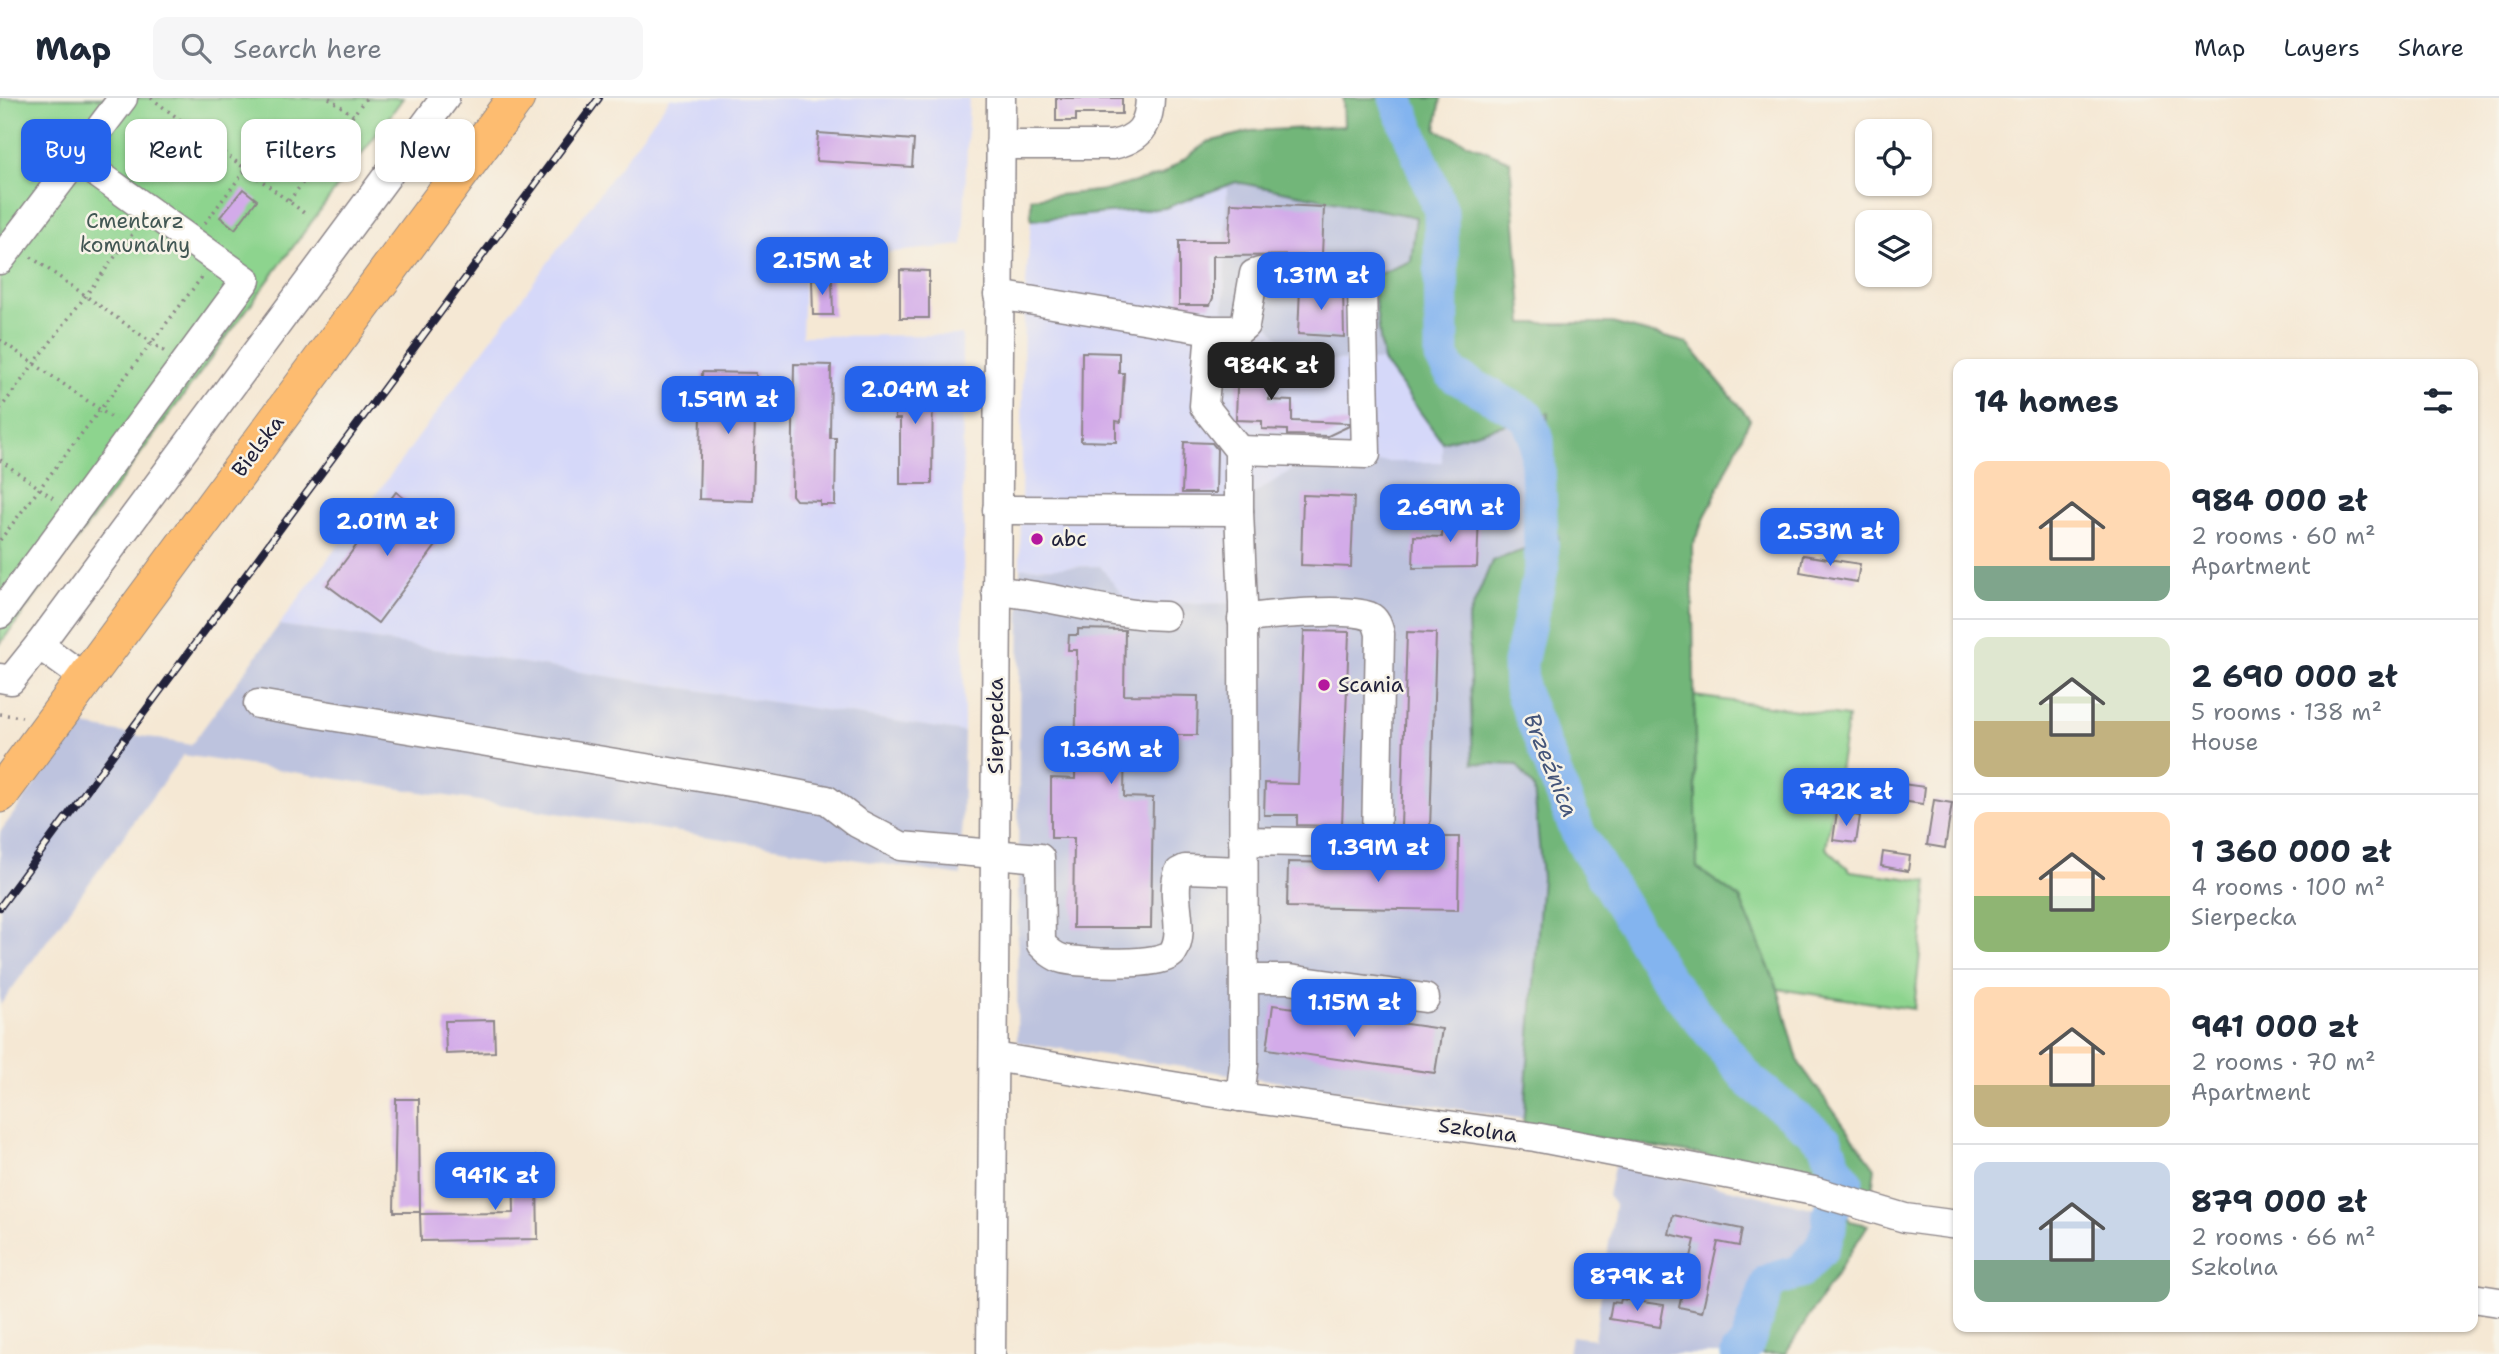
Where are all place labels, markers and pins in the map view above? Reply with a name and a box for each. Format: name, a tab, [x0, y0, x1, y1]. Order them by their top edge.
pin: 2.15M zł	[750, 238, 894, 297]
pin: 1.31M zł	[1249, 252, 1393, 312]
pin: 984K zł	[1206, 342, 1336, 402]
pin: 2.04M zł	[843, 366, 987, 426]
pin: 1.59M zł	[656, 376, 800, 436]
pin: 2.69M zł	[1378, 484, 1522, 544]
pin: 2.01M zł	[315, 498, 459, 558]
pin: 2.53M zł	[1758, 508, 1902, 568]
place label: abc	[1051, 525, 1087, 553]
marker: abc	[1029, 531, 1045, 547]
place label: Scania	[1338, 671, 1404, 699]
marker: Scania	[1316, 677, 1332, 693]
pin: 1.36M zł	[1039, 726, 1183, 786]
pin: 742K zł	[1781, 768, 1911, 828]
pin: 1.39M zł	[1306, 824, 1450, 884]
pin: 1.15M zł	[1282, 979, 1426, 1039]
pin: 941K zł	[430, 1152, 560, 1212]
pin: 879K zł	[1572, 1254, 1702, 1313]

